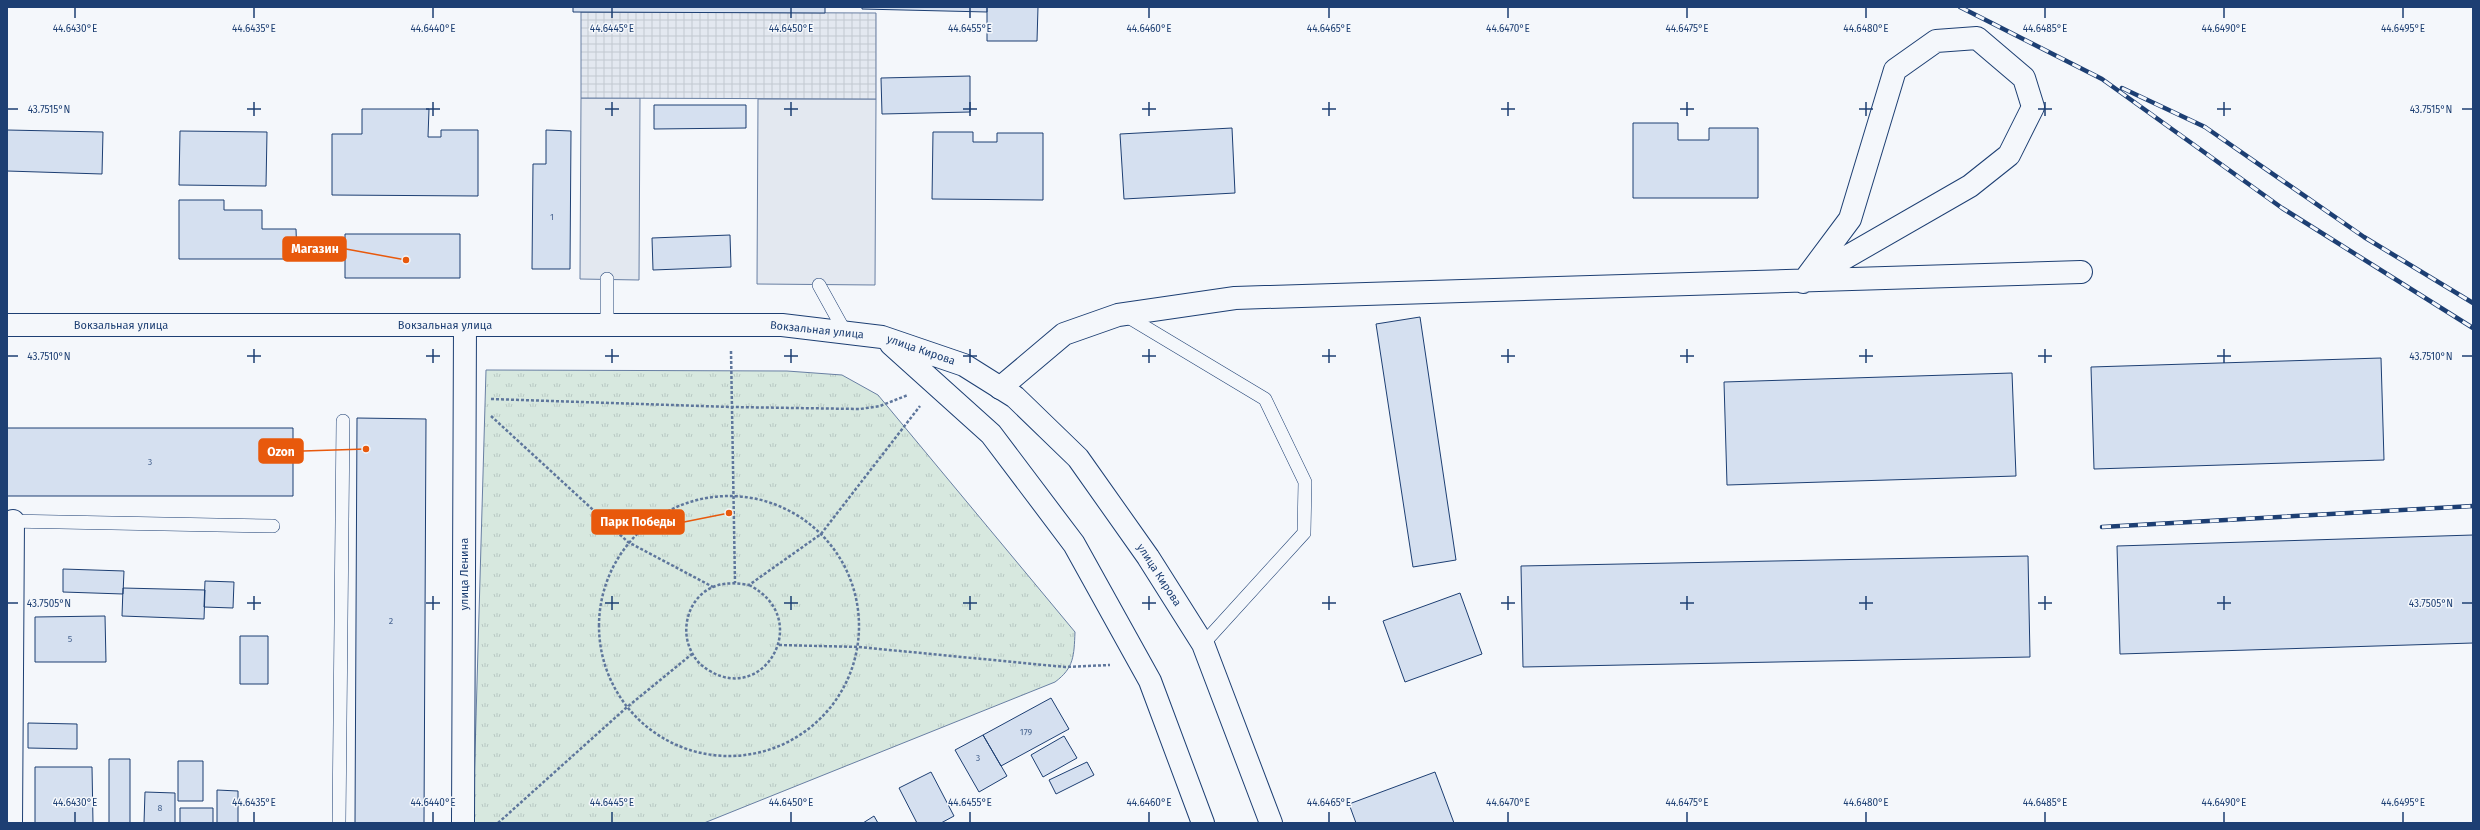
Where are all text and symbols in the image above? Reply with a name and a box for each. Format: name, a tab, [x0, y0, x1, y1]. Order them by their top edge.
text: 44.6430°E	[53, 23, 97, 35]
text: 44.6435°E	[232, 23, 276, 35]
text: 44.6440°E	[410, 23, 456, 35]
text: 44.6445°E	[590, 23, 634, 35]
text: 44.6450°E	[769, 23, 813, 35]
text: 44.6455°E	[948, 23, 992, 35]
text: 44.6460°E	[1126, 23, 1172, 35]
text: 44.6465°E	[1307, 23, 1351, 35]
text: 44.6470°E	[1486, 23, 1530, 35]
text: 44.6475°E	[1665, 23, 1709, 35]
text: 44.6480°E	[1843, 23, 1889, 35]
text: 44.6485°E	[2023, 23, 2067, 35]
text: 44.6490°E	[2202, 23, 2246, 35]
text: 44.6495°E	[2381, 23, 2425, 35]
text: 43.7515°N	[28, 104, 70, 116]
text: 43.7515°N	[2410, 104, 2452, 116]
house number: 1	[550, 212, 554, 222]
callout: Магазин	[283, 237, 346, 261]
text: Магазин	[291, 242, 339, 256]
street label: Вокзальная улица	[74, 319, 168, 332]
street label: Вокзальная улица	[398, 319, 492, 332]
street label: Вокзальная улица	[769, 319, 865, 341]
street label: улица Кирова	[885, 332, 957, 368]
text: 43.7510°N	[27, 351, 71, 363]
text: 43.7510°N	[2409, 351, 2453, 363]
callout: Ozon	[259, 439, 303, 463]
text: Ozon	[267, 445, 295, 459]
house number: 3	[148, 457, 152, 467]
callout: Парк Победы	[592, 510, 684, 534]
text: Парк Победы	[600, 515, 676, 529]
street label: улица Ленина	[458, 538, 471, 610]
street label: улица Кирова	[1134, 541, 1184, 609]
text: 43.7505°N	[27, 598, 71, 610]
text: 43.7505°N	[2409, 598, 2453, 610]
house number: 2	[389, 616, 393, 626]
house number: 5	[68, 634, 73, 644]
house number: 179	[1020, 727, 1032, 737]
house number: 3	[976, 753, 980, 763]
text: 44.6430°E	[53, 797, 97, 809]
text: 44.6435°E	[232, 797, 276, 809]
text: 44.6440°E	[410, 797, 456, 809]
text: 44.6445°E	[590, 797, 634, 809]
text: 44.6450°E	[769, 797, 813, 809]
text: 44.6455°E	[948, 797, 992, 809]
text: 44.6460°E	[1126, 797, 1172, 809]
text: 44.6465°E	[1307, 797, 1351, 809]
text: 44.6470°E	[1486, 797, 1530, 809]
text: 44.6475°E	[1665, 797, 1709, 809]
text: 44.6480°E	[1843, 797, 1889, 809]
text: 44.6485°E	[2023, 797, 2067, 809]
text: 44.6490°E	[2202, 797, 2246, 809]
text: 44.6495°E	[2381, 797, 2425, 809]
house number: 8	[158, 803, 163, 813]

